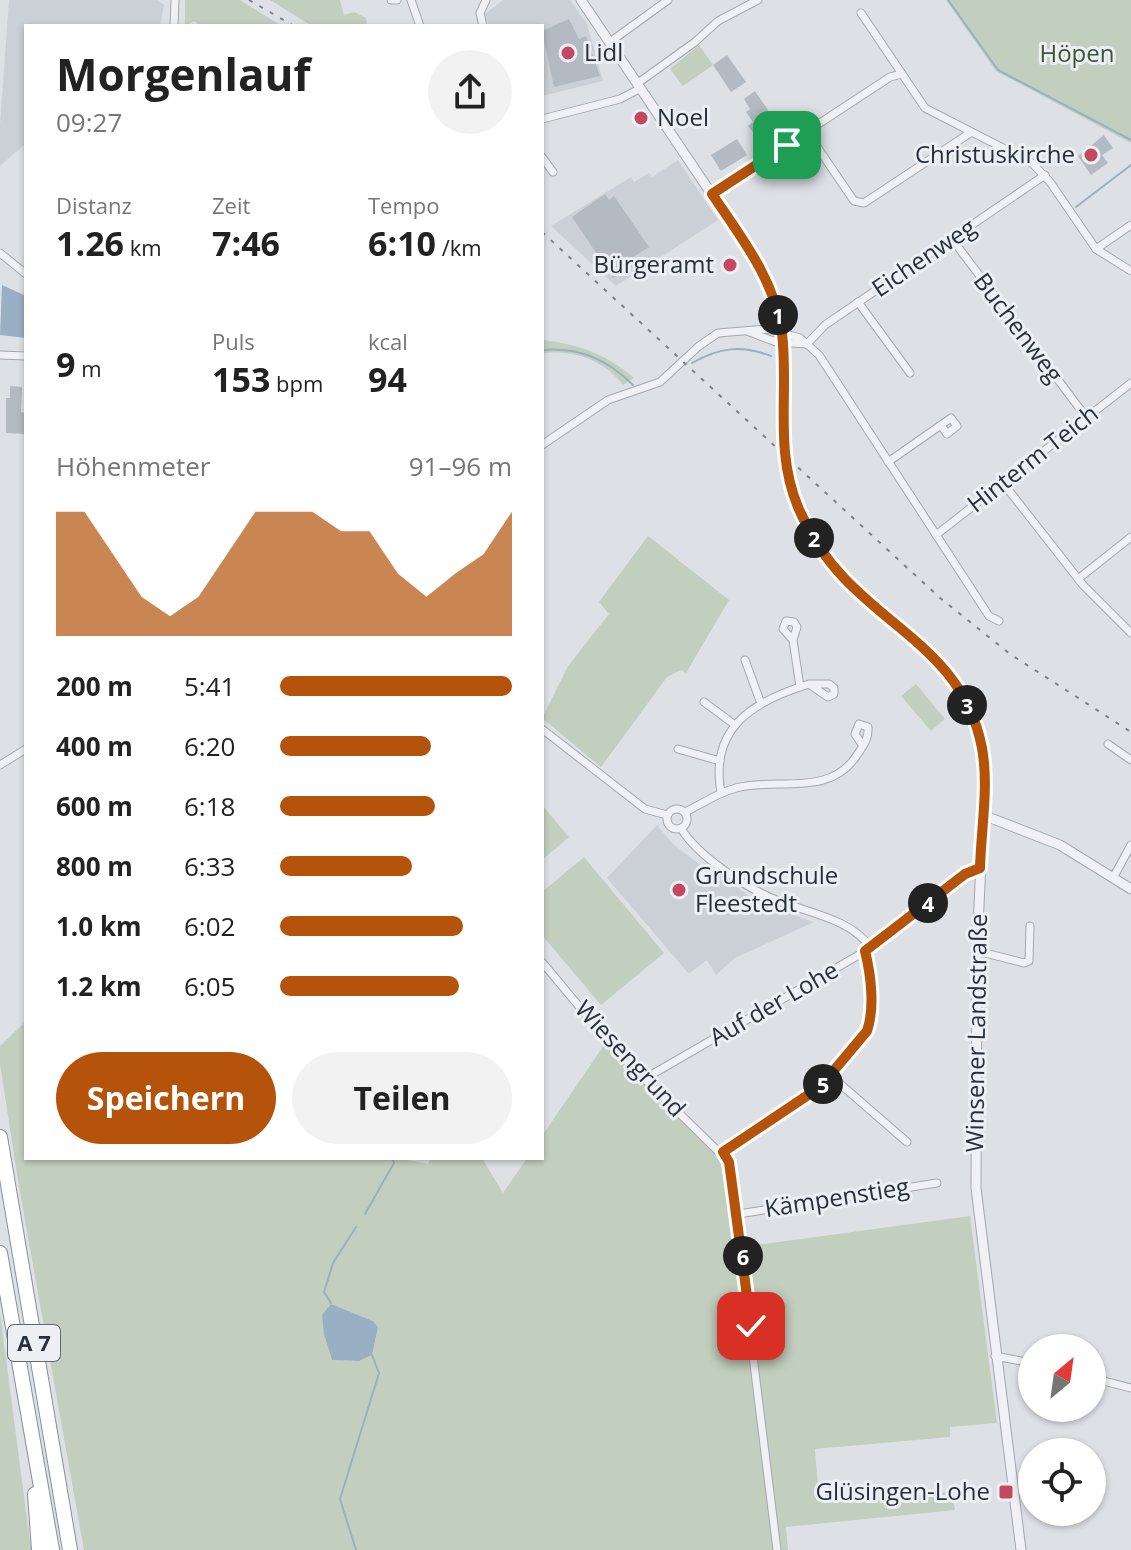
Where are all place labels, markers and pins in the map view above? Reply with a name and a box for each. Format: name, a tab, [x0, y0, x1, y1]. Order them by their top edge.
place label: Lidl	[584, 35, 623, 68]
marker: Lidl	[559, 44, 577, 62]
place label: Noel	[657, 100, 709, 133]
marker: Noel	[632, 109, 650, 127]
pin	[753, 111, 821, 179]
place label: Christuskirche	[915, 137, 1075, 170]
marker: Christuskirche	[1082, 146, 1100, 164]
place label: Bürgeramt	[594, 247, 714, 280]
marker: Bürgeramt	[721, 256, 739, 274]
pin: 1	[758, 295, 798, 335]
pin: 2	[794, 518, 834, 558]
pin: 3	[947, 685, 987, 725]
place label: Grundschule Fleestedt	[695, 858, 838, 919]
marker: Grundschule Fleestedt	[670, 881, 688, 899]
pin: 4	[908, 883, 948, 923]
pin: 5	[803, 1064, 843, 1104]
pin: 6	[723, 1236, 763, 1276]
pin	[717, 1292, 785, 1360]
place label: Glüsingen-Lohe	[815, 1474, 990, 1507]
marker: Glüsingen-Lohe	[997, 1483, 1015, 1501]

